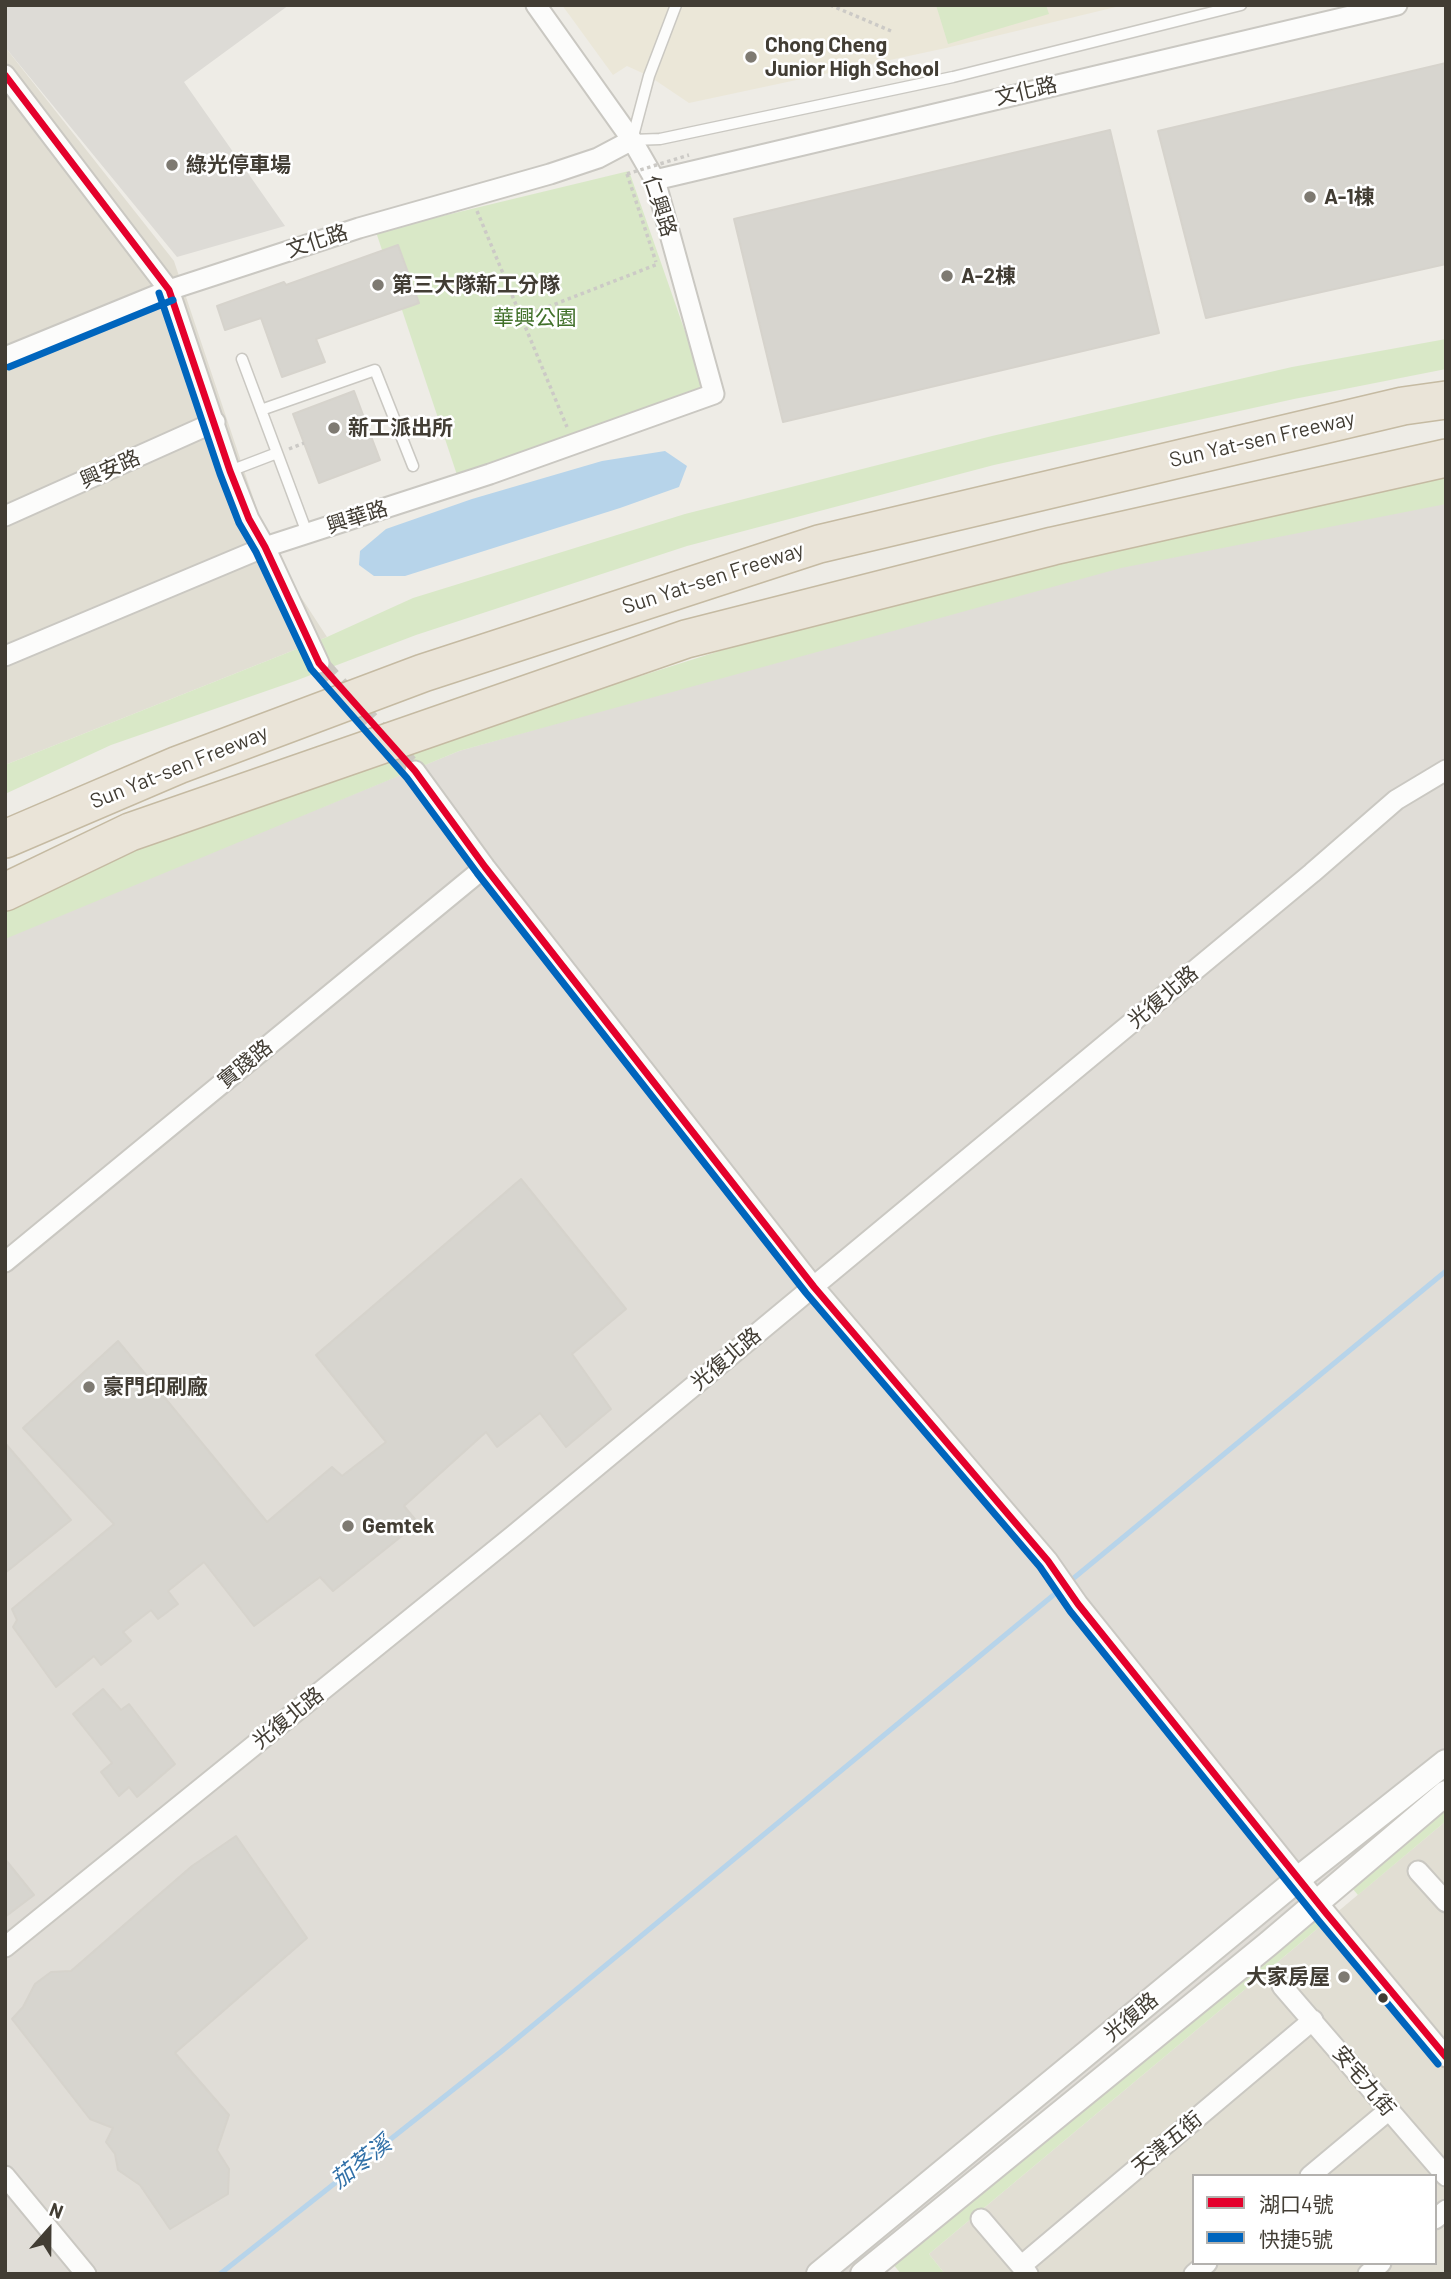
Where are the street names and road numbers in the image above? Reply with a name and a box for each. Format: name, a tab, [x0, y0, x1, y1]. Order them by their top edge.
street label: 文化路	[992, 72, 1060, 110]
street label: 仁興路	[638, 172, 682, 240]
street label: 文化路	[283, 219, 351, 263]
street label: Sun Yat-sen Freeway	[1167, 405, 1357, 473]
street label: 興安路	[76, 445, 144, 493]
street label: 興華路	[323, 495, 391, 539]
street label: Sun Yat-sen Freeway	[619, 537, 807, 619]
street label: Sun Yat-sen Freeway	[86, 720, 272, 814]
street label: 光復北路	[1123, 960, 1203, 1034]
street label: 實踐路	[213, 1034, 277, 1094]
street label: 光復北路	[686, 1322, 766, 1396]
street label: 光復北路	[247, 1682, 329, 1754]
street label: 光復路	[1099, 1987, 1163, 2047]
street label: 安宅九街	[1327, 2041, 1401, 2121]
street label: 天津五街	[1127, 2106, 1207, 2180]

